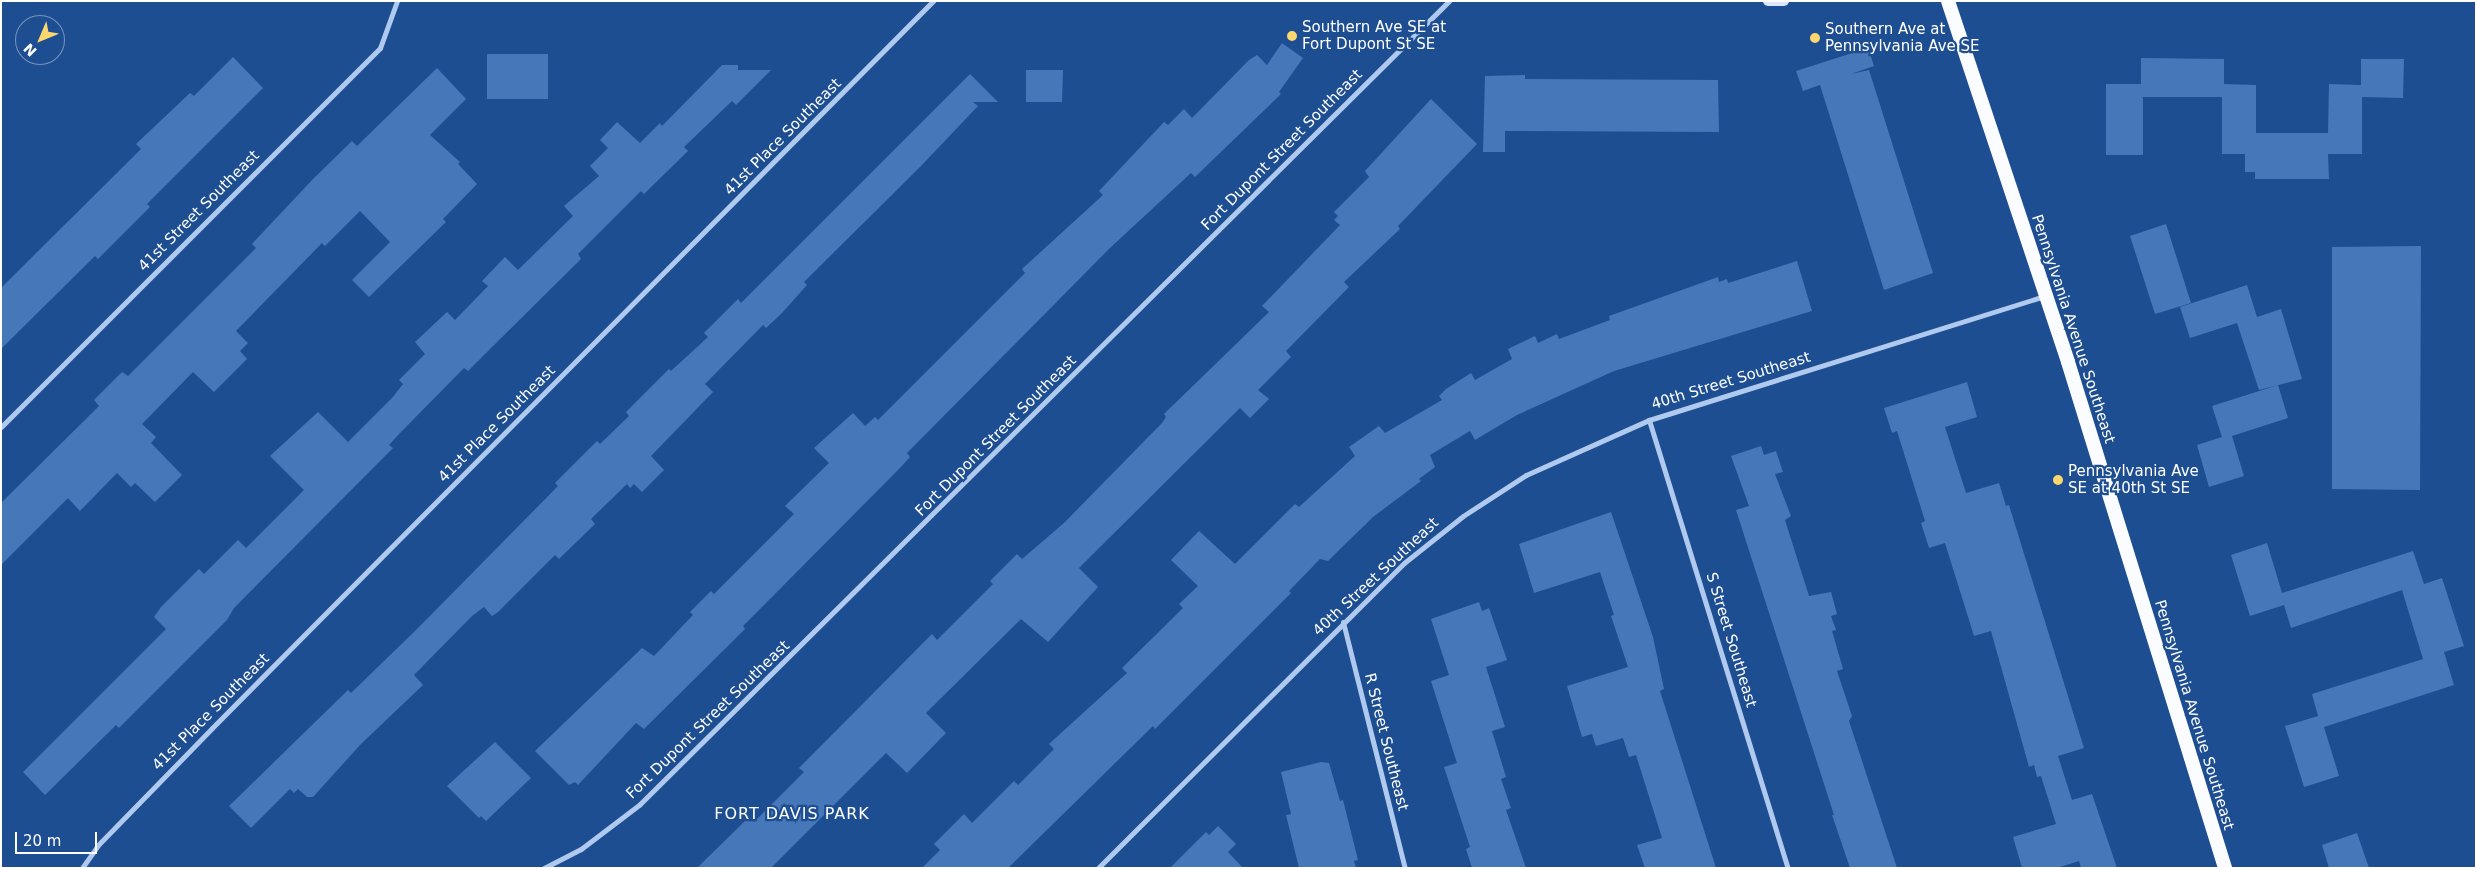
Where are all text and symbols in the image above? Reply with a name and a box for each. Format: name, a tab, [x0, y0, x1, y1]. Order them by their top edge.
north arrow	[15, 15, 65, 65]
place label: Southern Ave SE at Fort Dupont St SE	[1302, 18, 1446, 53]
place label: Southern Ave at Pennsylvania Ave SE	[1825, 20, 1980, 55]
marker: Southern Ave SE at Fort Dupont St SE	[1286, 30, 1298, 42]
marker: Southern Ave at Pennsylvania Ave SE	[1809, 32, 1821, 44]
text: N	[20, 40, 40, 60]
street label: Fort Dupont Street Southeast	[1198, 66, 1366, 234]
street label: 41st Place Southeast	[721, 75, 845, 199]
street label: 41st Street Southeast	[135, 147, 263, 275]
street label: Pennsylvania Avenue Southeast	[2027, 212, 2119, 446]
street label: 40th Street Southeast	[1649, 348, 1813, 414]
street label: Fort Dupont Street Southeast	[912, 352, 1080, 520]
street label: 41st Place Southeast	[435, 362, 559, 486]
place label: Pennsylvania Ave SE at 40th St SE	[2068, 462, 2199, 497]
marker: Pennsylvania Ave SE at 40th St SE	[2052, 474, 2064, 486]
street label: 40th Street Southeast	[1309, 514, 1443, 640]
street label: S Street Southeast	[1702, 570, 1760, 710]
street label: Pennsylvania Avenue Southeast	[2150, 598, 2238, 832]
street label: Fort Dupont Street Southeast	[623, 637, 793, 803]
street label: 41st Place Southeast	[149, 650, 273, 774]
street label: R Street Southeast	[1360, 671, 1412, 813]
district label: FORT DAVIS PARK	[712, 804, 872, 824]
scale bar	[18, 822, 100, 854]
text: 20 m	[23, 832, 61, 850]

